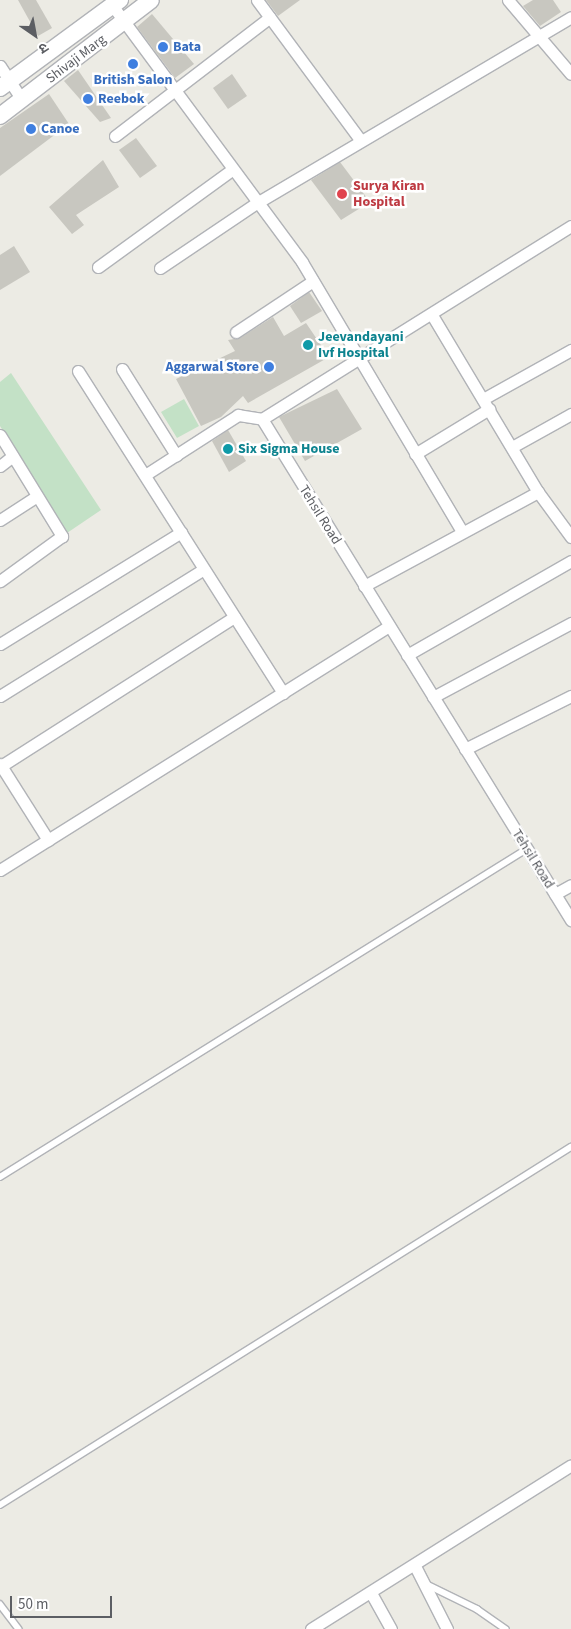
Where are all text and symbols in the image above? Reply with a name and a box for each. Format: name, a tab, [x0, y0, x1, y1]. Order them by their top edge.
north arrow	[10, 10, 60, 60]
street label: Shivaji Marg	[43, 31, 109, 87]
text: उ	[34, 37, 52, 58]
place label: Bata	[173, 39, 201, 55]
marker: Bata	[157, 41, 169, 53]
marker: British Salon	[127, 58, 139, 70]
place label: British Salon	[93, 72, 173, 88]
place label: Reebok	[98, 91, 144, 107]
marker: Reebok	[82, 93, 94, 105]
place label: Canoe	[41, 121, 80, 137]
marker: Canoe	[25, 123, 37, 135]
place label: Surya Kiran Hospital	[353, 178, 425, 210]
marker: Surya Kiran Hospital	[335, 187, 349, 201]
place label: Jeevandayani Ivf Hospital	[318, 329, 404, 362]
marker: Jeevandayani Ivf Hospital	[302, 339, 314, 351]
place label: Aggarwal Store	[165, 359, 259, 375]
marker: Aggarwal Store	[263, 361, 275, 373]
place label: Six Sigma House	[238, 441, 340, 457]
marker: Six Sigma House	[222, 443, 234, 455]
street label: Tehsil Road	[295, 482, 345, 548]
street label: Tehsil Road	[508, 826, 558, 892]
scale bar	[12, 1586, 115, 1618]
text: 50 m	[18, 1594, 48, 1615]

